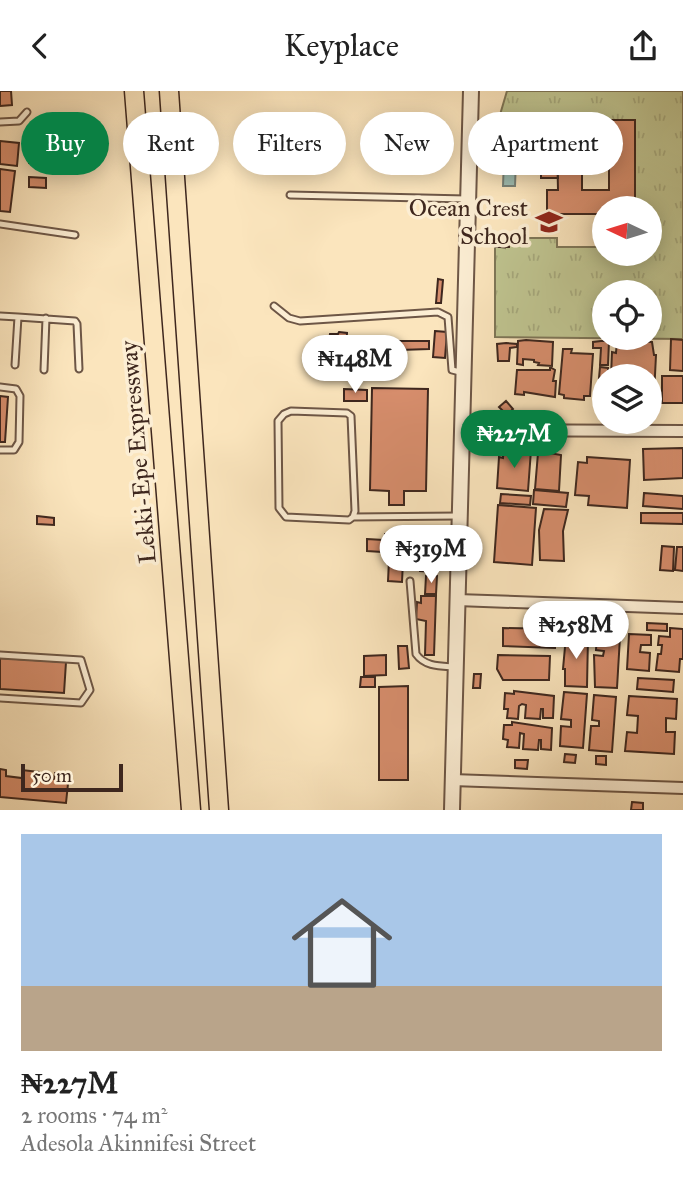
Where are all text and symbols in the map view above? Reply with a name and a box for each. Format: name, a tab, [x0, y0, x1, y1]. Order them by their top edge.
text: Keyplace	[284, 26, 399, 65]
icon: back	[21, 27, 59, 65]
icon: share	[624, 27, 662, 65]
chip: Buy	[21, 112, 109, 175]
chip: Rent	[123, 112, 219, 175]
chip: Filters	[233, 112, 346, 175]
chip: New	[360, 112, 454, 175]
chip: Apartment	[468, 112, 623, 175]
place label: Ocean Crest School	[409, 193, 529, 251]
north arrow	[592, 196, 662, 266]
map controls	[592, 196, 662, 434]
school or university icon: Ocean Crest School	[534, 207, 564, 237]
button: locate	[592, 280, 662, 350]
pin: ₦148M	[306, 335, 404, 395]
street label: Lekki-Epe Expressway	[113, 339, 163, 565]
text: ₦148M	[318, 344, 392, 372]
button: layers	[592, 364, 662, 434]
pin: ₦227M	[465, 411, 563, 470]
text: ₦227M	[477, 419, 551, 447]
pin: ₦319M	[382, 525, 480, 585]
text: ₦319M	[396, 534, 466, 562]
pin: ₦258M	[527, 601, 625, 661]
text: ₦258M	[539, 610, 613, 638]
scale bar	[21, 761, 122, 793]
text: 50 m	[32, 764, 72, 787]
icon: home	[279, 880, 405, 1006]
text: ₦227M	[21, 1065, 118, 1101]
text: 2 rooms · 74 m²	[21, 1101, 167, 1129]
text: Adesola Akinnifesi Street	[21, 1129, 256, 1157]

